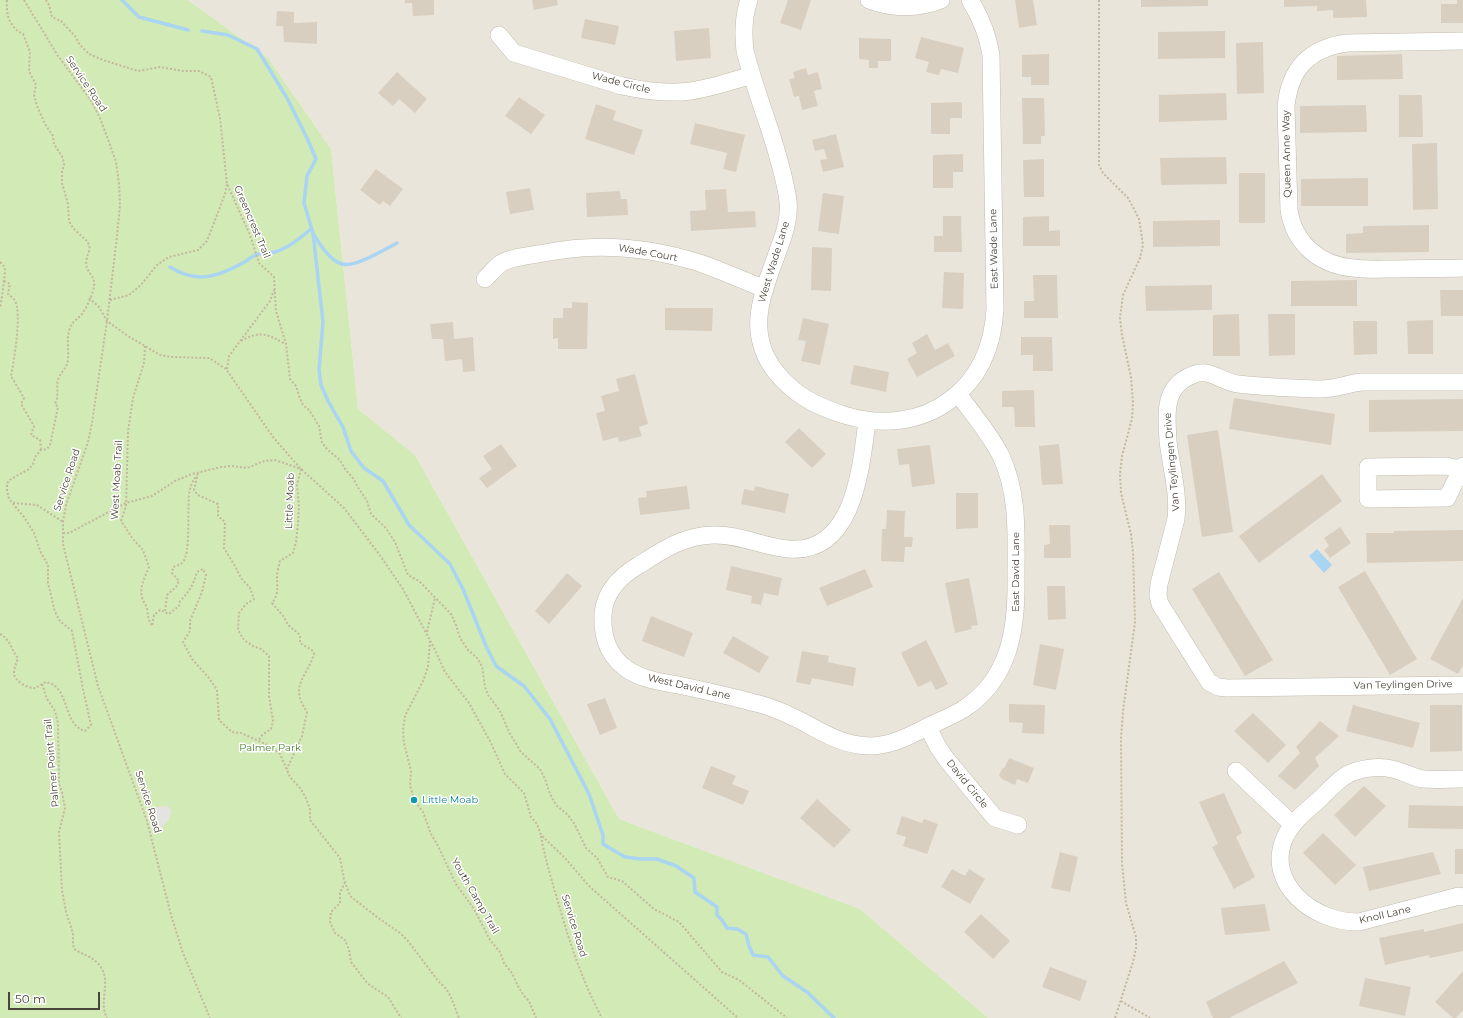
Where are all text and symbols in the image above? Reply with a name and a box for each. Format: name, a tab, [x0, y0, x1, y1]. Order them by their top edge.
street label: Service Road	[63, 54, 109, 114]
street label: Wade Circle	[591, 70, 651, 96]
street label: Queen Anne Way	[1280, 110, 1294, 198]
street label: Greencrest Trail	[231, 184, 273, 260]
street label: East Wade Lane	[987, 209, 1001, 289]
street label: West Wade Lane	[756, 220, 792, 304]
street label: Wade Court	[617, 242, 679, 264]
street label: Van Teylingen Drive	[1162, 412, 1182, 512]
street label: West Moab Trail	[109, 440, 125, 520]
street label: Service Road	[51, 447, 83, 513]
street label: Little Moab	[283, 473, 297, 529]
street label: East David Lane	[1010, 532, 1022, 612]
street label: West David Lane	[647, 672, 731, 702]
street label: Van Teylingen Drive	[1353, 678, 1453, 692]
street label: Palmer Point Trail	[42, 718, 62, 808]
park label: Palmer Park	[239, 742, 301, 754]
street label: David Circle	[944, 757, 990, 811]
street label: Service Road	[132, 769, 164, 835]
place label: Little Moab	[422, 794, 478, 806]
marker: Little Moab	[409, 795, 419, 805]
street label: Youth Camp Trail	[448, 856, 502, 936]
street label: Service Road	[559, 893, 589, 959]
street label: Knoll Lane	[1358, 903, 1412, 927]
scale bar	[10, 984, 102, 1010]
text: 50 m	[15, 991, 46, 1006]

